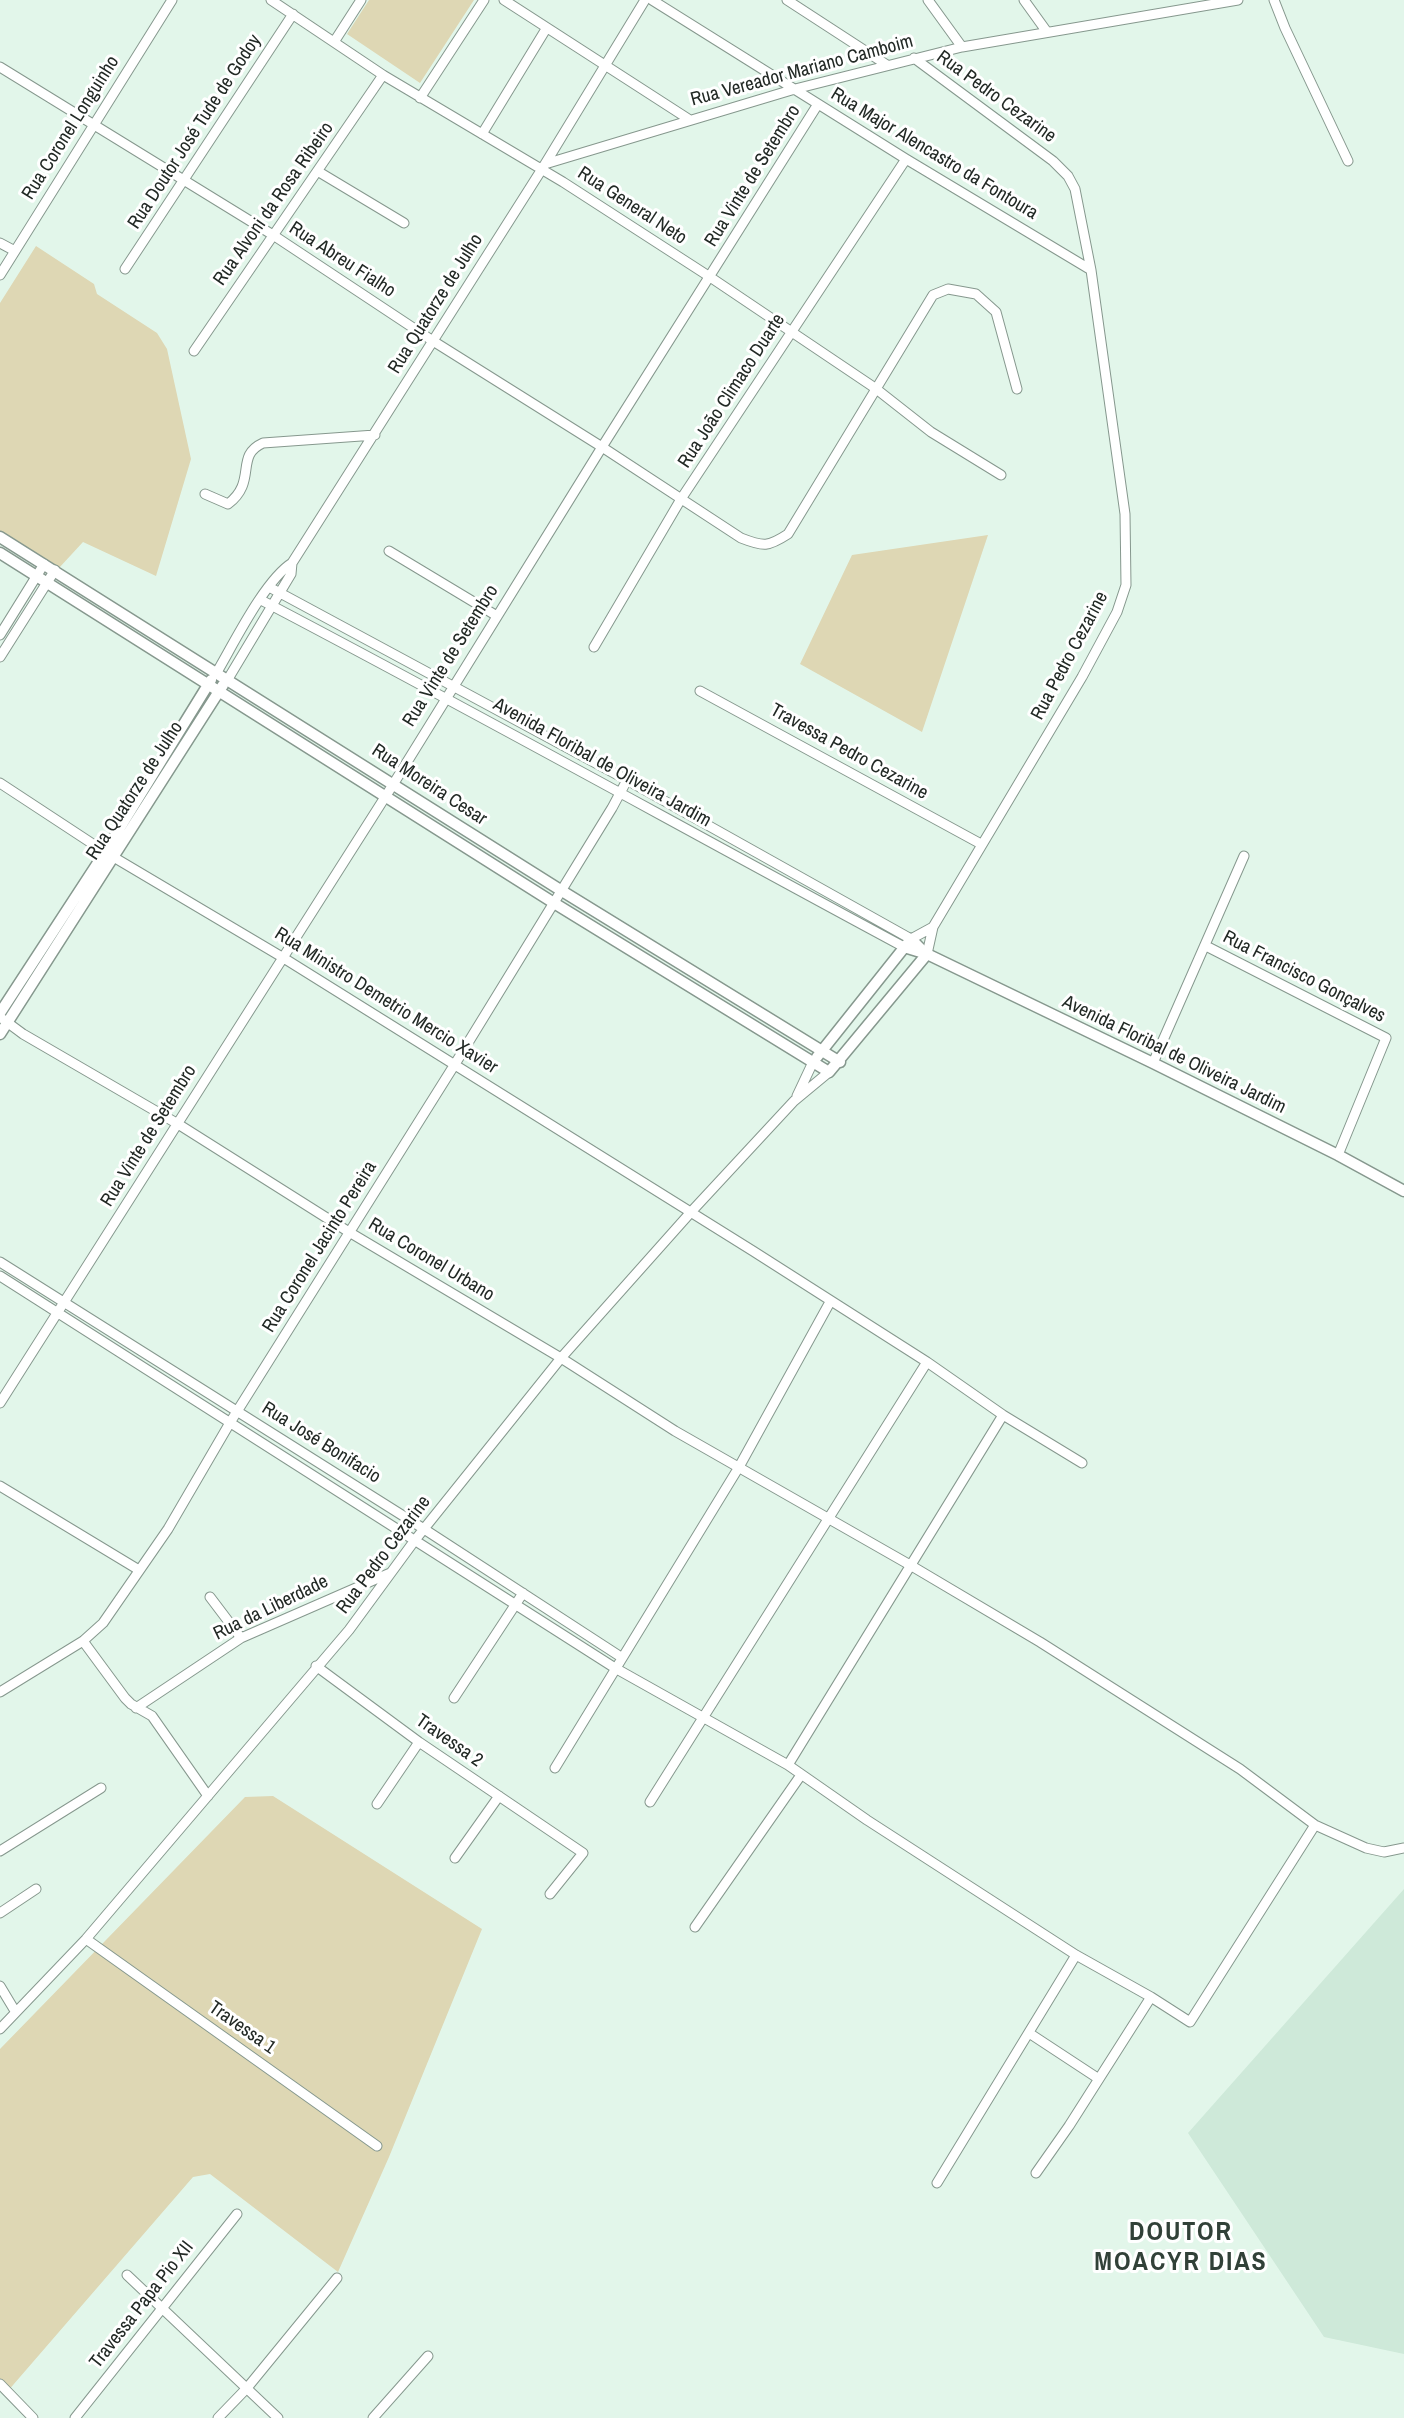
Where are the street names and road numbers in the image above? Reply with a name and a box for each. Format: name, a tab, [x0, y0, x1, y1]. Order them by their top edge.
street label: Rua Doutor José Tude de Godoy	[124, 30, 266, 234]
street label: Rua Vereador Mariano Camboim	[688, 30, 916, 112]
street label: Rua Pedro Cezarine	[932, 46, 1060, 148]
street label: Rua Coronel Longuinho	[17, 52, 125, 204]
street label: Rua Major Alencastro da Fontoura	[826, 83, 1042, 225]
street label: Rua Vinte de Setembro	[700, 101, 806, 251]
street label: Rua Alvoni da Rosa Ribeiro	[209, 118, 339, 290]
street label: Rua General Neto	[573, 162, 691, 250]
street label: Rua Abreu Fialho	[285, 217, 399, 303]
street label: Rua Quatorze de Julho	[384, 230, 488, 378]
street label: Rua João Climaco Duarte	[674, 310, 790, 472]
street label: Rua Vinte de Setembro	[398, 581, 504, 731]
street label: Rua Pedro Cezarine	[1027, 588, 1113, 724]
street label: Avenida Floribal de Oliveira Jardim	[489, 693, 715, 833]
street label: Travessa Pedro Cezarine	[766, 699, 932, 805]
street label: Rua Quatorze de Julho	[82, 718, 188, 864]
street label: Rua Moreira Cesar	[367, 739, 491, 831]
street label: Rua Ministro Demetrio Mercio Xavier	[270, 923, 502, 1079]
street label: Rua Francisco Gonçalves	[1219, 926, 1389, 1028]
street label: Avenida Floribal de Oliveira Jardim	[1059, 991, 1289, 1119]
street label: Rua Vinte de Setembro	[96, 1061, 202, 1211]
street label: Rua Coronel Jacinto Pereira	[258, 1157, 382, 1337]
street label: Rua Coronel Urbano	[364, 1213, 498, 1307]
street label: Rua José Bonifacio	[257, 1397, 385, 1489]
street label: Rua Pedro Cezarine	[332, 1491, 436, 1619]
street label: Rua da Liberdade	[210, 1570, 332, 1646]
street label: Travessa 2	[411, 1710, 487, 1772]
street label: Travessa 1	[204, 1997, 280, 2059]
street label: Travessa Papa Pio XII	[85, 2237, 199, 2373]

